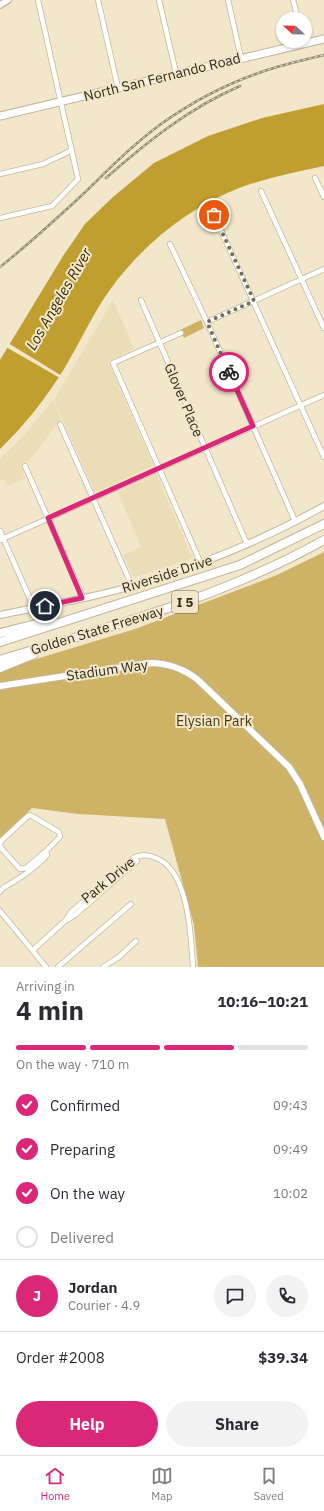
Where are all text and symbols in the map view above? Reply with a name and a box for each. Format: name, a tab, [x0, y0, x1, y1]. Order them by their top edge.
north arrow	[276, 12, 312, 48]
map controls	[276, 12, 312, 48]
street label: North San Fernando Road	[82, 49, 242, 105]
pin	[197, 198, 231, 232]
icon: bag	[203, 204, 225, 226]
water label: Los Angeles River	[22, 244, 96, 353]
courier	[209, 352, 249, 392]
street label: Glover Place	[160, 360, 208, 440]
icon: bike	[218, 361, 240, 383]
street label: Riverside Drive	[120, 551, 215, 597]
pin	[28, 589, 62, 623]
road number: I 5	[172, 591, 198, 613]
icon: home	[34, 595, 56, 617]
street label: Golden State Freeway	[29, 601, 166, 659]
street label: Stadium Way	[65, 655, 149, 685]
park label: Elysian Park	[176, 712, 253, 730]
street label: Park Drive	[77, 853, 139, 907]
text: Arriving in	[16, 978, 75, 995]
text: 10:16–10:21	[217, 992, 308, 1011]
text: 4 min	[16, 993, 84, 1027]
text: On the way · 710 m	[16, 1056, 129, 1073]
icon: check	[16, 1094, 38, 1116]
text: Confirmed	[50, 1096, 120, 1115]
text: 09:43	[273, 1097, 308, 1114]
icon: check	[16, 1138, 38, 1160]
text: Preparing	[50, 1140, 115, 1159]
text: 09:49	[273, 1141, 308, 1158]
icon: check	[16, 1182, 38, 1204]
text: On the way	[50, 1184, 125, 1203]
text: 10:02	[273, 1185, 308, 1202]
text: Delivered	[50, 1228, 114, 1247]
button: chat	[214, 1275, 256, 1317]
button: phone	[266, 1275, 308, 1317]
text: Jordan	[68, 1278, 117, 1297]
text: J	[33, 1286, 41, 1305]
text: Courier · 4.9	[68, 1297, 140, 1314]
text: Order #2008	[16, 1348, 105, 1367]
text: $39.34	[258, 1348, 308, 1367]
button: Help	[16, 1401, 158, 1447]
button: Share	[166, 1401, 308, 1447]
tab: Home	[40, 1465, 70, 1503]
tab: Map	[151, 1465, 173, 1503]
tab: Saved	[254, 1465, 284, 1503]

